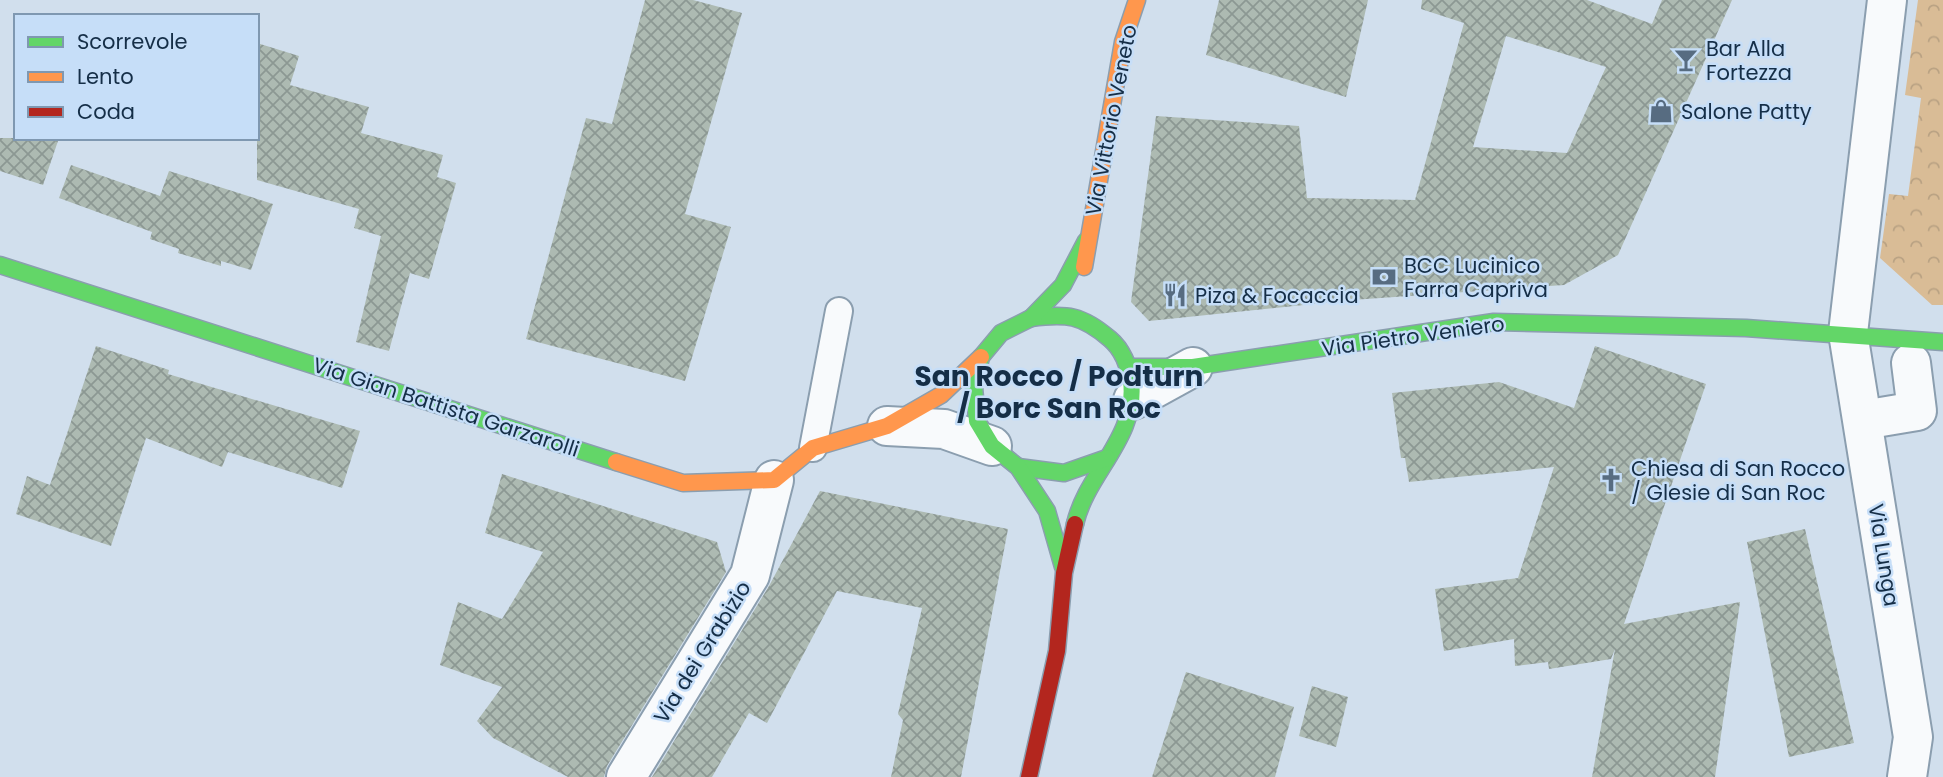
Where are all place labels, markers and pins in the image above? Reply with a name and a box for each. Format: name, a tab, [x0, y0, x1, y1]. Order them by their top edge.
place label: Bar Alla Fortezza	[1706, 34, 1792, 87]
bar icon: Bar Alla Fortezza	[1672, 46, 1700, 74]
shop icon: Salone Patty	[1647, 97, 1675, 125]
place label: Salone Patty	[1681, 97, 1812, 126]
place label: BCC Lucinico Farra Capriva	[1404, 251, 1548, 304]
bank icon: BCC Lucinico Farra Capriva	[1370, 263, 1398, 291]
restaurant icon: Piza & Focaccia	[1161, 281, 1189, 309]
place label: Piza & Focaccia	[1195, 281, 1359, 310]
place label: Chiesa di San Rocco / Glesie di San Roc	[1631, 454, 1845, 507]
church icon: Chiesa di San Rocco / Glesie di San Roc	[1597, 466, 1625, 494]

